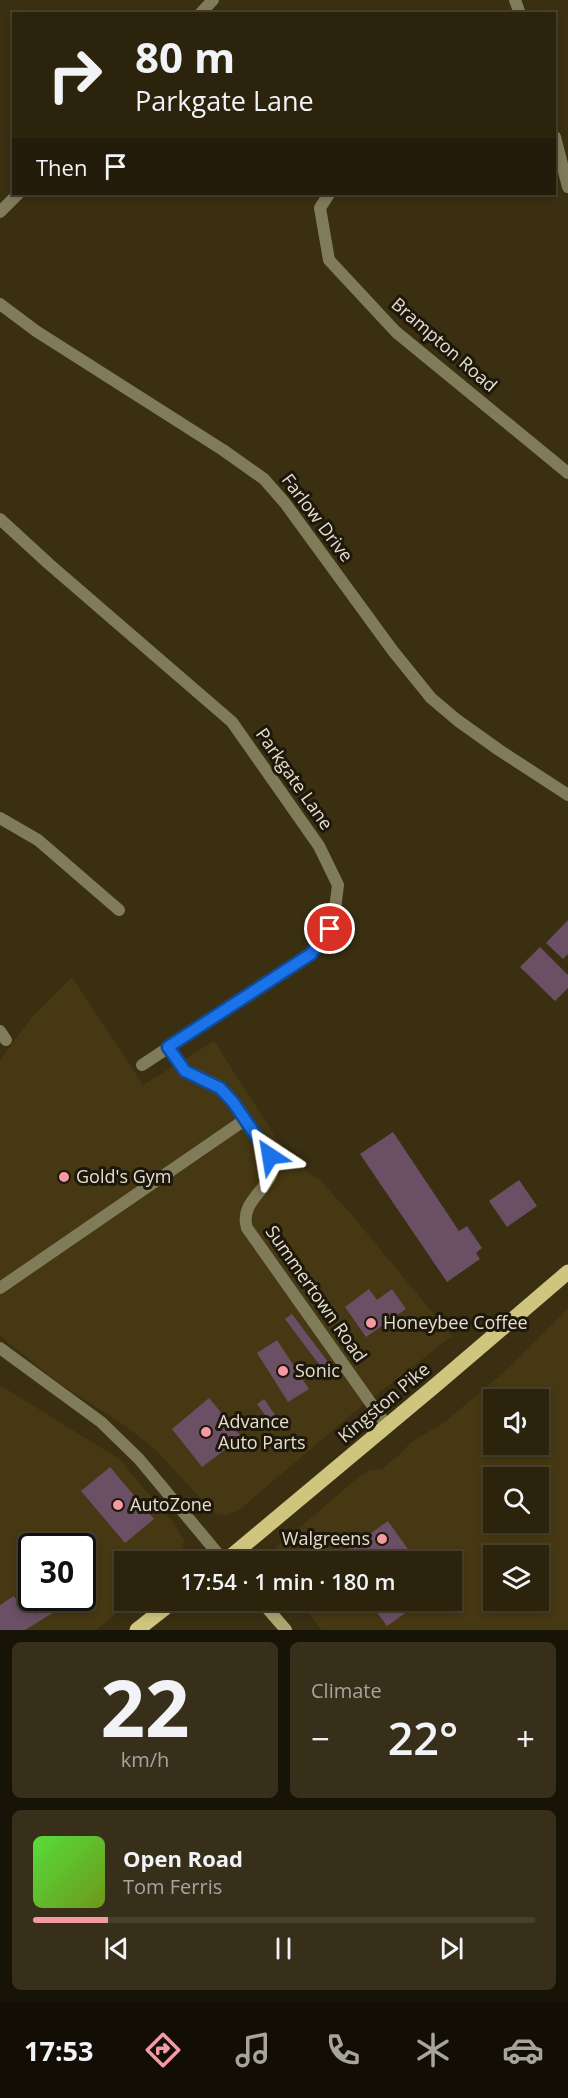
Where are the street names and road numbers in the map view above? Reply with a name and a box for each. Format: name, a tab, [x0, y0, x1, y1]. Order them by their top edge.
street label: Brampton Road	[387, 292, 503, 397]
street label: Farlow Drive	[277, 468, 359, 566]
street label: Parkgate Lane	[251, 723, 339, 834]
street label: Summertown Road	[261, 1220, 373, 1366]
street label: Kingston Pike	[332, 1357, 434, 1448]

